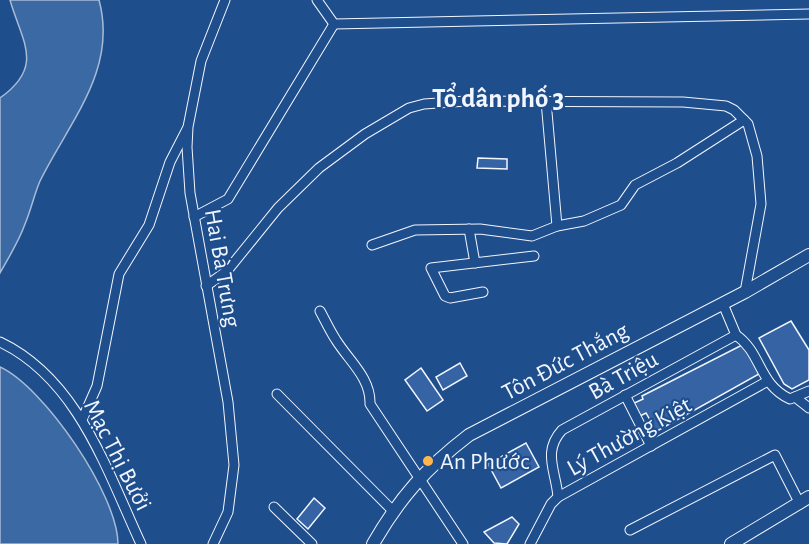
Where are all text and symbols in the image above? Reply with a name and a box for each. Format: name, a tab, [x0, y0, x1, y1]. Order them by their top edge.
district label: Tổ dân phố 3	[432, 82, 564, 112]
street label: Hai Bà Trưng	[200, 207, 244, 329]
street label: Tôn Đức Thắng	[498, 319, 633, 405]
street label: Bà Triệu	[585, 347, 662, 405]
street label: Lý Thường Kiệt	[563, 393, 696, 481]
street label: Mạc Thị Bưởi	[79, 396, 155, 515]
place label: An Phước	[440, 450, 530, 474]
marker: An Phước	[421, 454, 435, 468]

